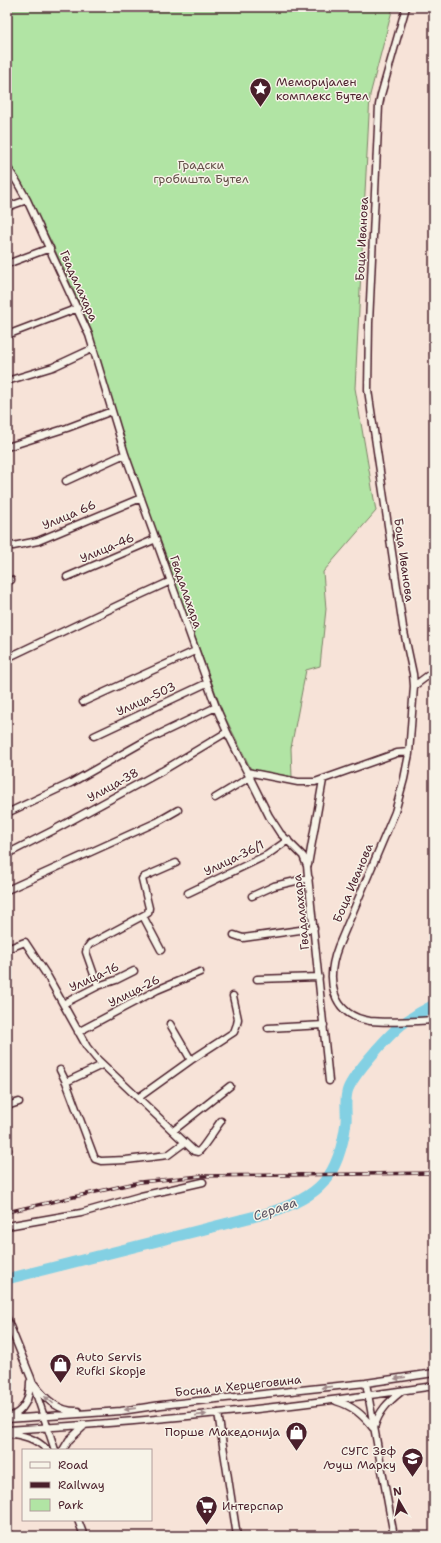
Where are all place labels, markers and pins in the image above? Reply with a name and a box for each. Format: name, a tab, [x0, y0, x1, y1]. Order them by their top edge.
place label: Меморијален комплекс Бутел	[276, 74, 369, 104]
place icon: Меморијален комплекс Бутел	[247, 76, 273, 109]
place label: Auto Servis Rufki Skopje	[76, 1349, 146, 1379]
shop icon: Auto Servis Rufki Skopje	[47, 1351, 73, 1384]
shop icon: Порше Македонија	[283, 1419, 309, 1452]
place label: Порше Македонија	[165, 1424, 281, 1440]
place label: СУГС Зеф Љуш Марку	[323, 1443, 396, 1473]
school or university icon: СУГС Зеф Љуш Марку	[399, 1445, 425, 1478]
supermarket icon: Интерспар	[193, 1493, 219, 1526]
place label: Интерспар	[222, 1498, 284, 1514]

